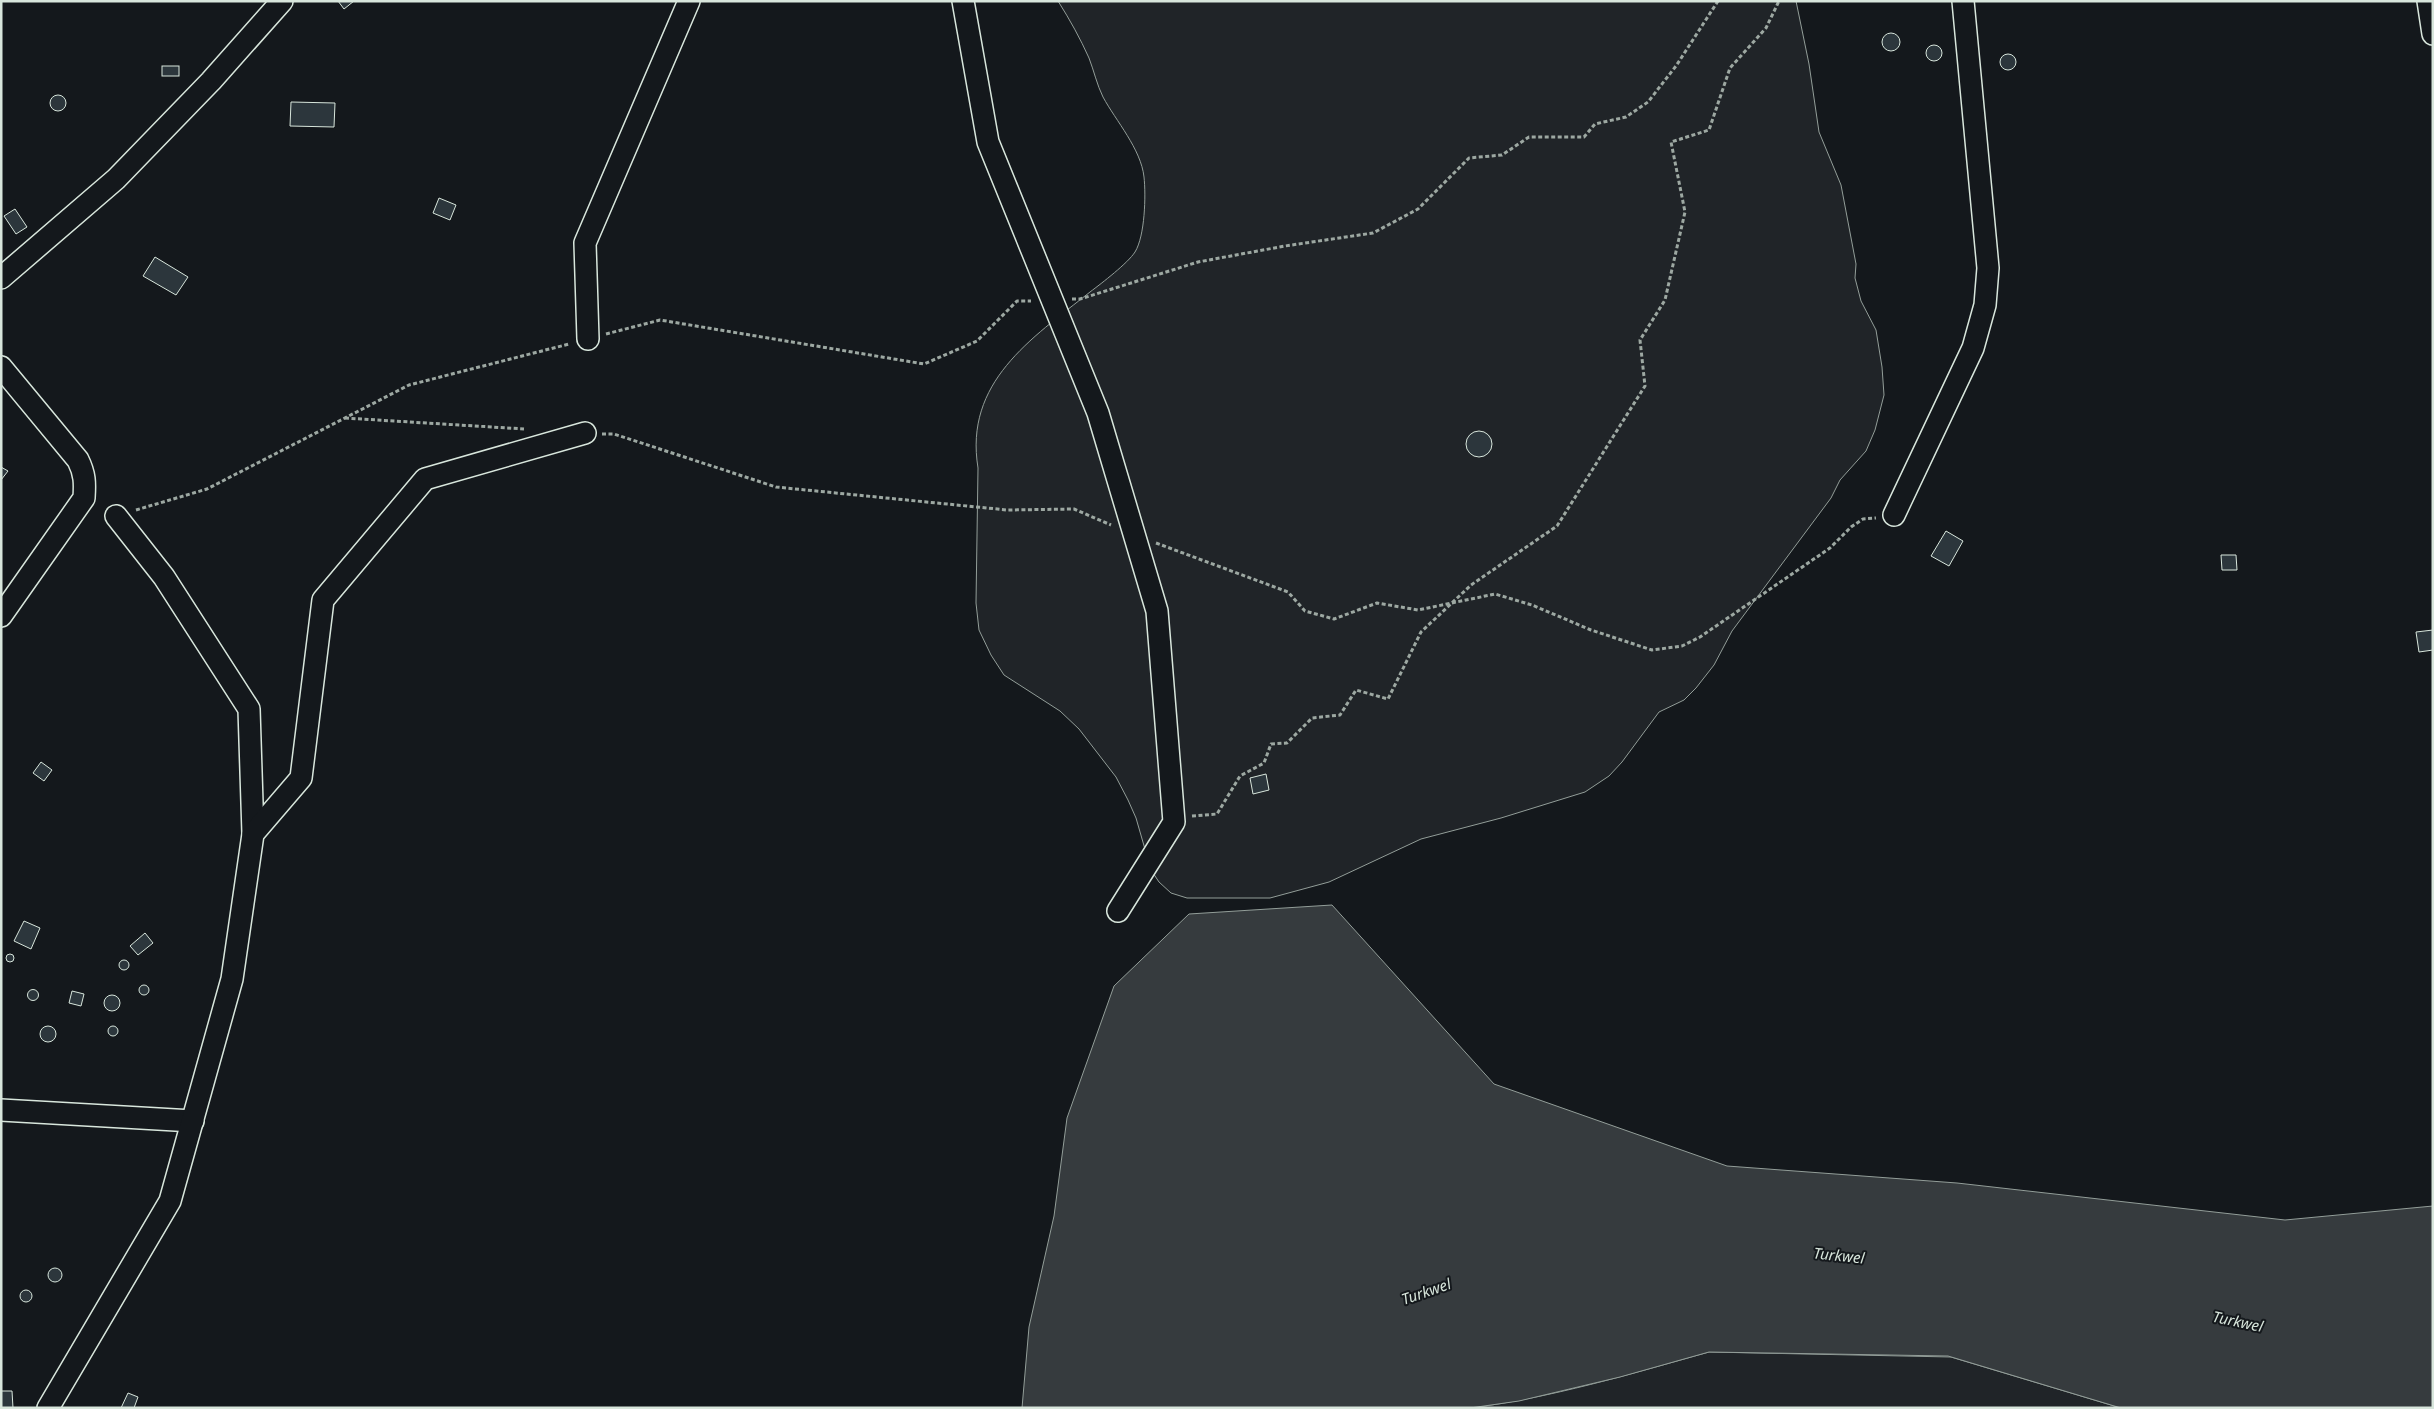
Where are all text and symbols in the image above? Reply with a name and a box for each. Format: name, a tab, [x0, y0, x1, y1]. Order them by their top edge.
water label: Turkwel	[1813, 1242, 1867, 1268]
water label: Turkwel	[1399, 1273, 1454, 1309]
water label: Turkwel	[2211, 1306, 2266, 1336]

